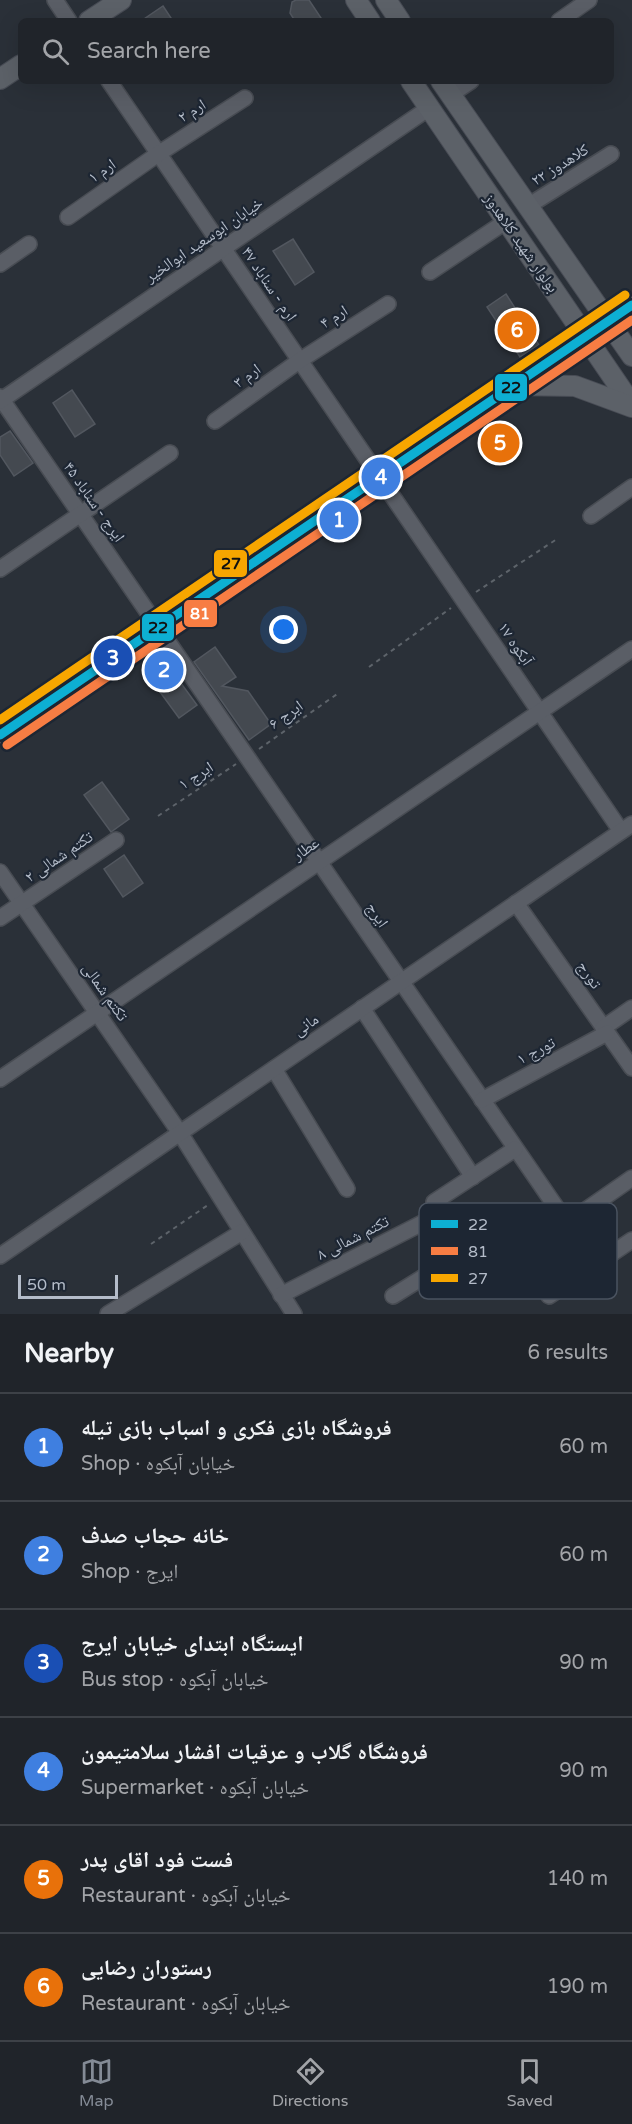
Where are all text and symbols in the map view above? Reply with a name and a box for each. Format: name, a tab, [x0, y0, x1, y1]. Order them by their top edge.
search box	[18, 18, 614, 84]
icon: search	[39, 35, 72, 68]
text: Search here	[87, 38, 211, 64]
street label: ارم ۲	[174, 95, 210, 127]
street label: کلاهدوز ۲۲	[527, 139, 593, 191]
street label: ارم ۱	[84, 154, 120, 188]
street label: بولوار شهید کلاهدوز	[479, 189, 563, 297]
street label: خیابان ابوسعید ابوالخیر	[140, 193, 267, 287]
street label: ارم - سناباد ۴۷	[237, 243, 301, 325]
street label: ارم ۴	[316, 301, 352, 333]
pin: 6	[498, 308, 536, 352]
street label: ارم ۳	[229, 359, 265, 393]
line badge: 22	[494, 373, 528, 402]
text: 22	[501, 378, 521, 398]
pin: 5	[480, 420, 520, 466]
pin: 4	[362, 454, 400, 500]
street label: ایرج - سناباد ۴۵	[59, 458, 129, 546]
pin: 1	[320, 498, 358, 542]
line badge: 27	[213, 549, 248, 578]
text: 27	[221, 554, 241, 574]
line badge: 81	[183, 599, 218, 628]
text: 81	[190, 604, 210, 624]
line badge: 22	[141, 613, 175, 642]
your location	[269, 615, 298, 644]
text: 22	[148, 618, 168, 638]
street label: آبکوه ۱۷	[493, 618, 537, 670]
pin: 3	[94, 636, 132, 680]
pin: 2	[144, 648, 184, 692]
street label: ایرج ۶	[265, 696, 307, 734]
street label: ایرج ۱	[175, 757, 217, 795]
street label: تکتم شمالی ۲	[21, 827, 97, 887]
street label: عطار	[288, 833, 323, 866]
street label: ایرج	[361, 899, 393, 931]
street label: تورج	[572, 957, 606, 993]
street label: تکتم شمالی	[78, 959, 133, 1025]
street label: مانی	[289, 1009, 323, 1041]
street label: تورج ۱	[513, 1032, 559, 1069]
legend	[419, 1203, 617, 1299]
street label: تکتم شمالی ۸	[314, 1211, 393, 1265]
text: 22	[468, 1215, 488, 1235]
text: 81	[468, 1242, 488, 1262]
text: 27	[468, 1269, 488, 1289]
scale bar	[18, 1272, 118, 1300]
text: 50 m	[27, 1275, 66, 1295]
text: Nearby	[24, 1338, 114, 1369]
text: 6 results	[528, 1341, 608, 1365]
text: فروشگاه بازی فکری و اسباب بازی تیله	[81, 1415, 392, 1441]
text: 1	[37, 1435, 50, 1459]
text: 60 m	[559, 1435, 608, 1459]
text: Shop · خیابان آبکوه	[81, 1452, 235, 1476]
text: خانه حجاب صدف	[81, 1523, 229, 1549]
text: 2	[37, 1543, 50, 1567]
text: 60 m	[559, 1543, 608, 1567]
text: Shop · ایرج	[81, 1560, 178, 1584]
text: ایستگاه ابتدای خیابان ایرج	[81, 1631, 303, 1657]
text: 3	[37, 1651, 50, 1675]
text: 90 m	[559, 1651, 608, 1675]
text: Bus stop · خیابان آبکوه	[81, 1668, 269, 1692]
text: فروشگاه گلاب و عرقیات افشار سلامتیمون	[81, 1739, 428, 1765]
text: 4	[37, 1759, 50, 1783]
text: 90 m	[559, 1759, 608, 1783]
text: Supermarket · خیابان آبکوه	[81, 1776, 309, 1800]
text: فست فود اقای پدر	[81, 1847, 233, 1873]
text: 5	[37, 1867, 50, 1891]
text: 140 m	[547, 1867, 608, 1891]
text: Restaurant · خیابان آبکوه	[81, 1884, 291, 1908]
text: رستوران رضایی	[81, 1955, 212, 1981]
text: 6	[37, 1975, 50, 1999]
text: 190 m	[547, 1975, 608, 1999]
text: Restaurant · خیابان آبکوه	[81, 1992, 291, 2016]
tab: Map	[79, 2055, 114, 2111]
tab: Directions	[272, 2055, 348, 2111]
tab: Saved	[507, 2055, 553, 2111]

